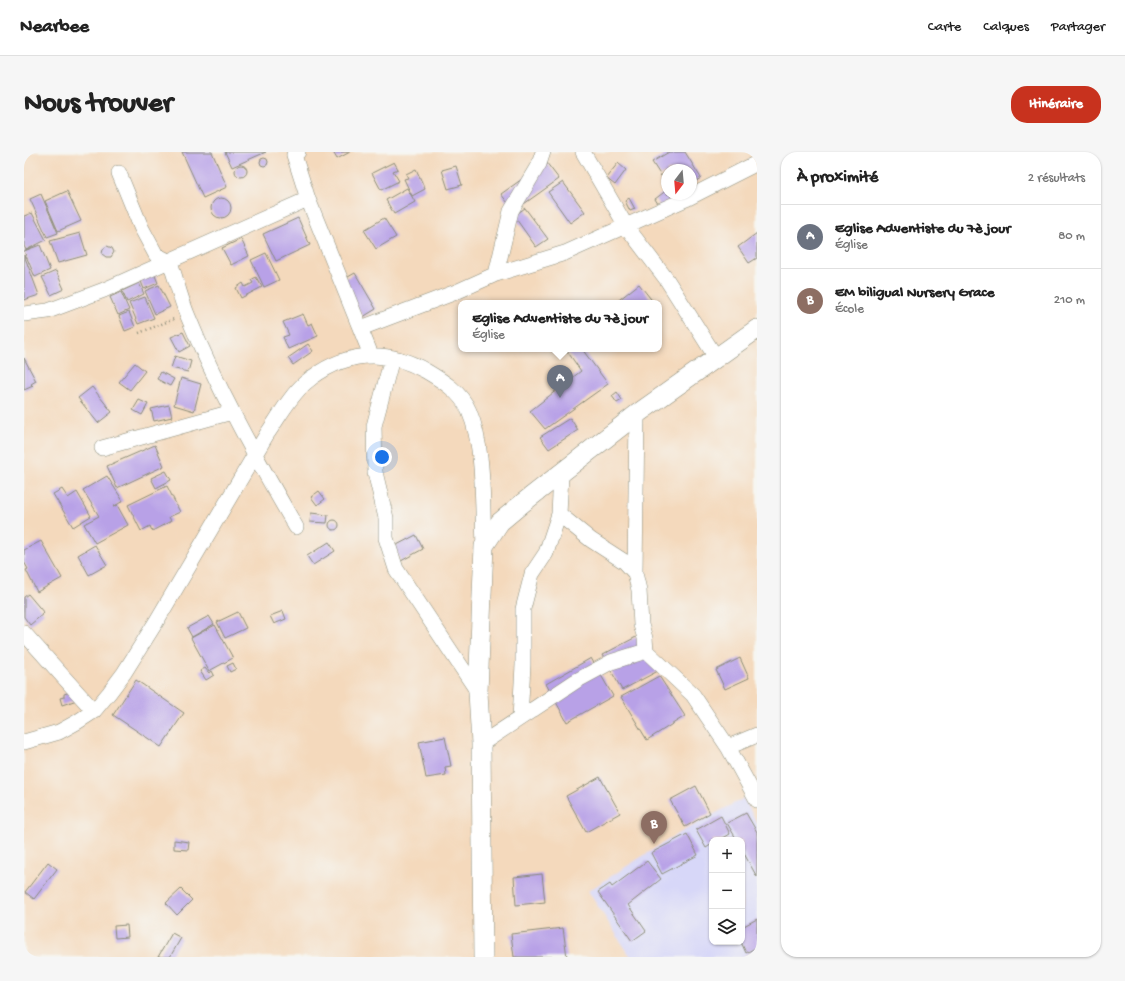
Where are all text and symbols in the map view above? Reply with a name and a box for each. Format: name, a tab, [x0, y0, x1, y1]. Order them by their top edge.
text: Nearbee	[20, 16, 89, 39]
text: Carte	[928, 19, 961, 36]
text: Calques	[983, 19, 1029, 36]
text: Partager	[1051, 19, 1105, 36]
button: Itinéraire	[1011, 86, 1101, 123]
text: Nous trouver	[24, 88, 173, 121]
north arrow	[661, 164, 697, 200]
text: À proximité	[797, 168, 878, 188]
text: 2 résultats	[1028, 171, 1085, 186]
text: Eglise Adventiste du 7è jour	[835, 220, 1011, 238]
text: A	[806, 229, 814, 244]
text: 80 m	[1058, 229, 1085, 244]
text: Église	[835, 238, 868, 253]
text: EM biligual Nursery Grace	[835, 284, 994, 302]
text: B	[807, 293, 813, 308]
text: 210 m	[1054, 293, 1085, 308]
popup	[458, 300, 662, 352]
text: École	[835, 302, 864, 317]
text: Eglise Adventiste du 7è jour	[472, 310, 648, 328]
text: Église	[472, 328, 505, 343]
pin: A	[547, 365, 573, 398]
your location	[372, 447, 392, 467]
pin: B	[641, 811, 667, 844]
map controls	[709, 837, 745, 945]
button: +	[709, 837, 745, 873]
button: −	[709, 873, 745, 909]
button: layers	[709, 909, 745, 945]

